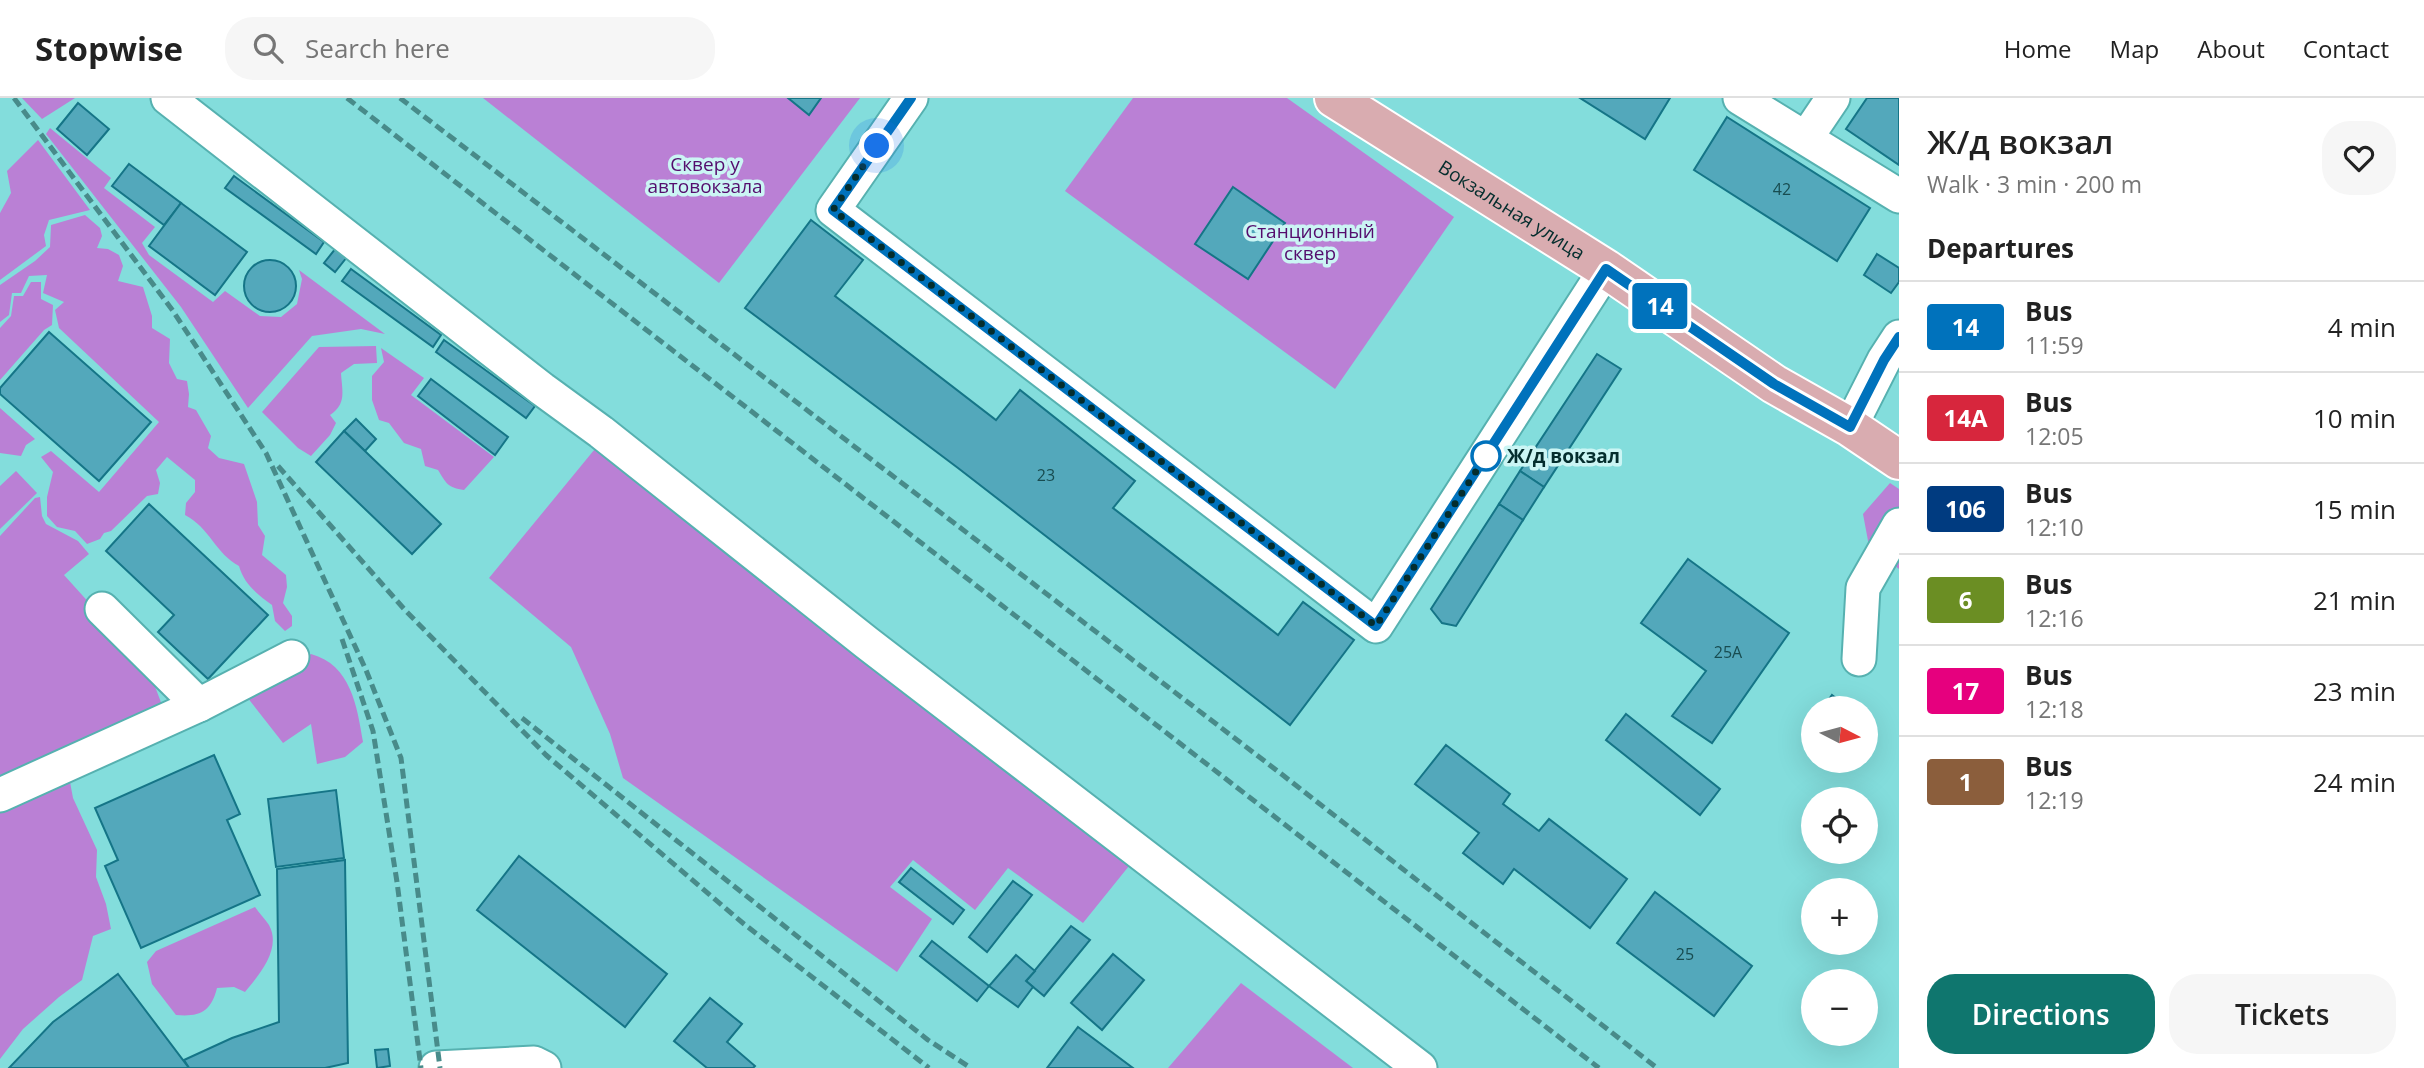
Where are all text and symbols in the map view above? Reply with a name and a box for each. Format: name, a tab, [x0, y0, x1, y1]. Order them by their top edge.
search box	[225, 17, 715, 80]
text: Stopwise	[35, 26, 183, 71]
icon: search	[249, 29, 287, 67]
text: Search here	[305, 30, 450, 66]
text: Home	[2004, 32, 2072, 65]
text: Map	[2110, 32, 2159, 65]
text: About	[2197, 32, 2265, 65]
text: Contact	[2303, 32, 2389, 65]
text: Ж/д вокзал	[1927, 119, 2113, 164]
button: heart	[2322, 121, 2396, 195]
your location	[859, 128, 894, 163]
park label: Сквер у автовокзала	[647, 151, 763, 199]
street label: Вокзальная улица	[1434, 154, 1590, 266]
text: Walk · 3 min · 200 m	[1927, 168, 2142, 200]
house number: 42	[1773, 178, 1791, 200]
park label: Станционный сквер	[1245, 218, 1375, 266]
text: Departures	[1927, 230, 2074, 266]
line badge: 14	[1628, 283, 1692, 329]
text: 14	[1646, 289, 1674, 322]
text: Bus	[2025, 293, 2072, 329]
text: 4 min	[2328, 309, 2396, 345]
text: 14	[1952, 310, 1979, 343]
text: 11:59	[2025, 329, 2084, 361]
text: Bus	[2025, 384, 2072, 420]
text: 10 min	[2313, 400, 2396, 436]
text: 14А	[1943, 401, 1988, 434]
text: 12:05	[2025, 420, 2084, 452]
marker: Ж/д вокзал	[1471, 441, 1501, 471]
place label: Ж/д вокзал	[1507, 443, 1620, 469]
house number: 23	[1037, 464, 1055, 486]
text: Bus	[2025, 475, 2072, 511]
text: 15 min	[2313, 491, 2396, 527]
text: 106	[1945, 492, 1986, 525]
text: 12:10	[2025, 511, 2084, 543]
text: Bus	[2025, 566, 2072, 602]
text: 21 min	[2313, 582, 2396, 618]
text: 6	[1959, 583, 1972, 616]
text: 12:16	[2025, 602, 2084, 634]
house number: 25А	[1714, 641, 1743, 663]
text: Bus	[2025, 657, 2072, 693]
text: 23 min	[2313, 673, 2396, 709]
text: 17	[1952, 674, 1979, 707]
text: 12:18	[2025, 693, 2084, 725]
north arrow	[1801, 696, 1878, 774]
map controls	[1801, 696, 1878, 1046]
text: Bus	[2025, 748, 2072, 784]
text: 24 min	[2313, 764, 2396, 800]
text: 1	[1959, 765, 1972, 798]
text: 12:19	[2025, 784, 2084, 816]
button: locate	[1801, 787, 1878, 864]
button: +	[1801, 878, 1878, 955]
house number: 25	[1676, 943, 1694, 965]
button: −	[1801, 969, 1878, 1046]
button: Directions	[1927, 974, 2155, 1054]
button: Tickets	[2169, 974, 2396, 1054]

